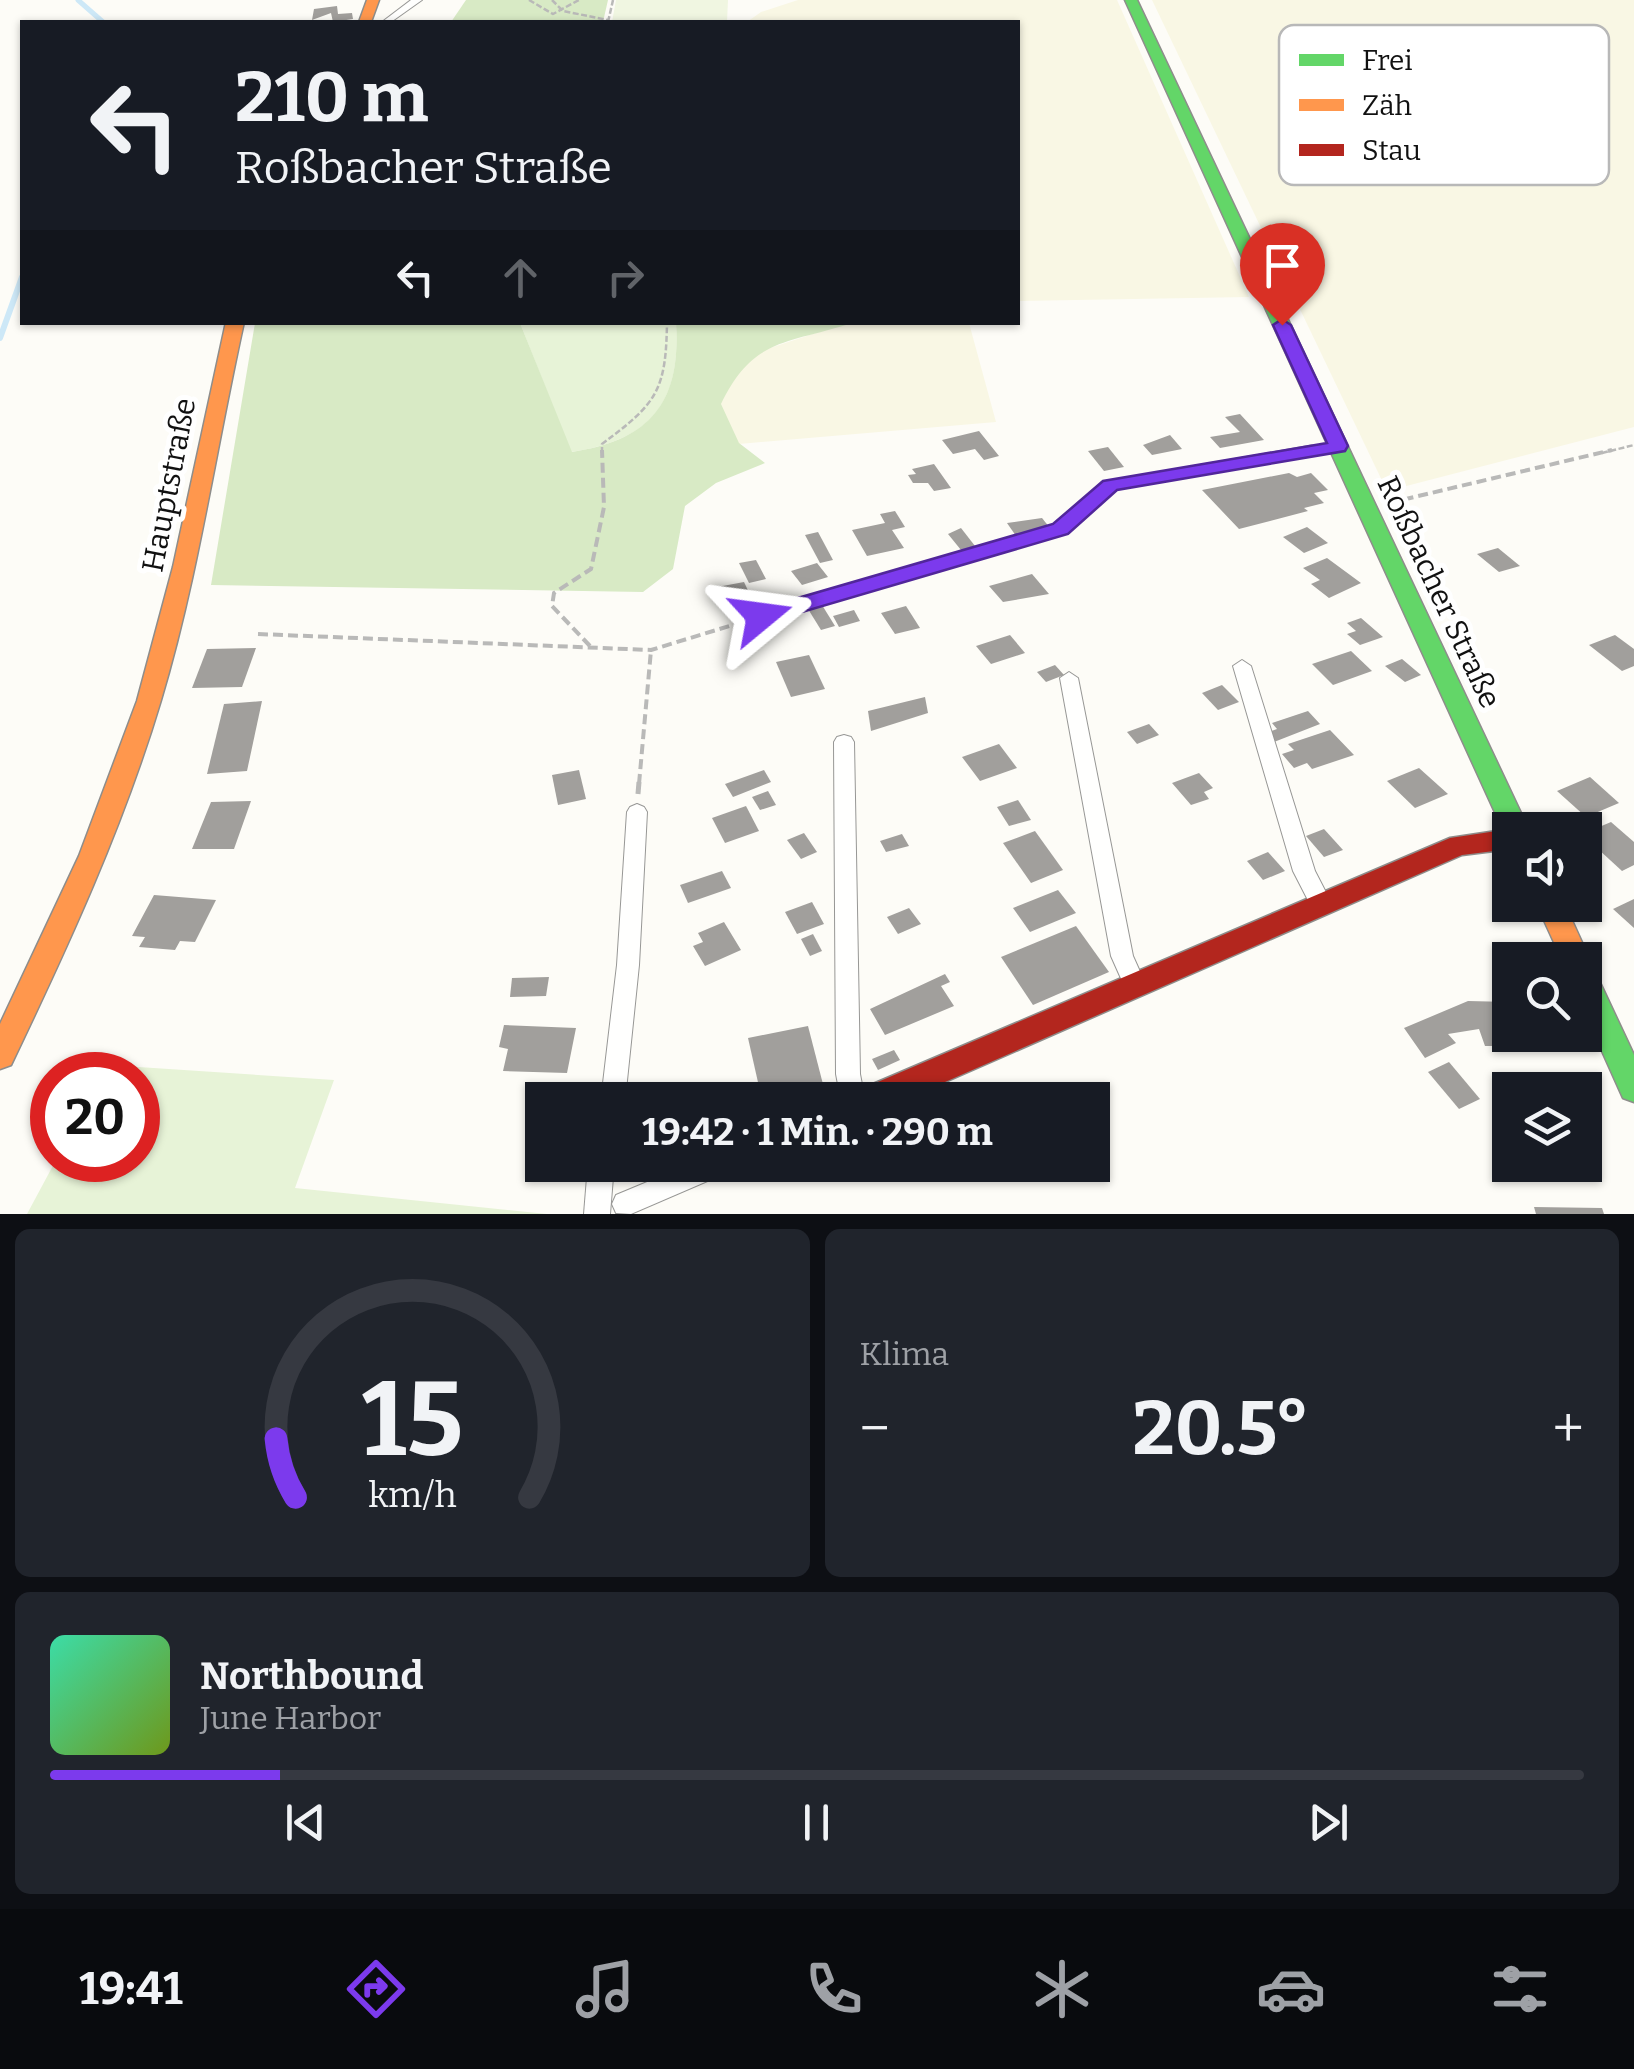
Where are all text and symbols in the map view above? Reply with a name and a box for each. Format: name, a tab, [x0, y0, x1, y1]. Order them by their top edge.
legend	[1279, 25, 1609, 185]
text: Frei	[1362, 44, 1413, 77]
text: 210 m	[235, 56, 428, 140]
icon: left	[70, 60, 200, 190]
text: Zäh	[1362, 89, 1412, 122]
text: Stau	[1362, 134, 1421, 167]
text: Roßbacher Straße	[235, 141, 612, 195]
pin	[1240, 223, 1325, 326]
icon: arrive	[1255, 238, 1310, 293]
icon: left	[388, 250, 443, 305]
icon: ahead	[493, 250, 548, 305]
icon: right	[598, 250, 653, 305]
street label: Hauptstraße	[135, 395, 203, 575]
street label: Roßbacher Straße	[1370, 471, 1508, 713]
position arrow	[709, 564, 813, 668]
map controls	[1492, 812, 1602, 1182]
button: sound	[1492, 812, 1602, 922]
button: search	[1492, 942, 1602, 1052]
speed limit sign: 20	[30, 1052, 160, 1182]
button: layers	[1492, 1072, 1602, 1182]
text: 19:42 · 1 Min. · 290 m	[642, 1109, 993, 1155]
text: Klima	[860, 1335, 949, 1373]
text: 15	[361, 1358, 463, 1483]
text: 20.5°	[1133, 1384, 1310, 1474]
text: −	[860, 1396, 890, 1462]
text: +	[1553, 1396, 1584, 1462]
text: km/h	[368, 1474, 456, 1516]
text: Northbound	[200, 1653, 423, 1699]
text: June Harbor	[200, 1699, 381, 1737]
icon: previous	[278, 1795, 333, 1850]
icon: pause	[789, 1795, 844, 1850]
icon: next	[1301, 1795, 1356, 1850]
icon: directions	[341, 1954, 411, 2024]
icon: music	[570, 1954, 640, 2024]
icon: phone	[799, 1954, 869, 2024]
icon: climate	[1027, 1954, 1097, 2024]
icon: car	[1256, 1954, 1326, 2024]
icon: filters	[1485, 1954, 1555, 2024]
text: 19:41	[79, 1962, 183, 2016]

